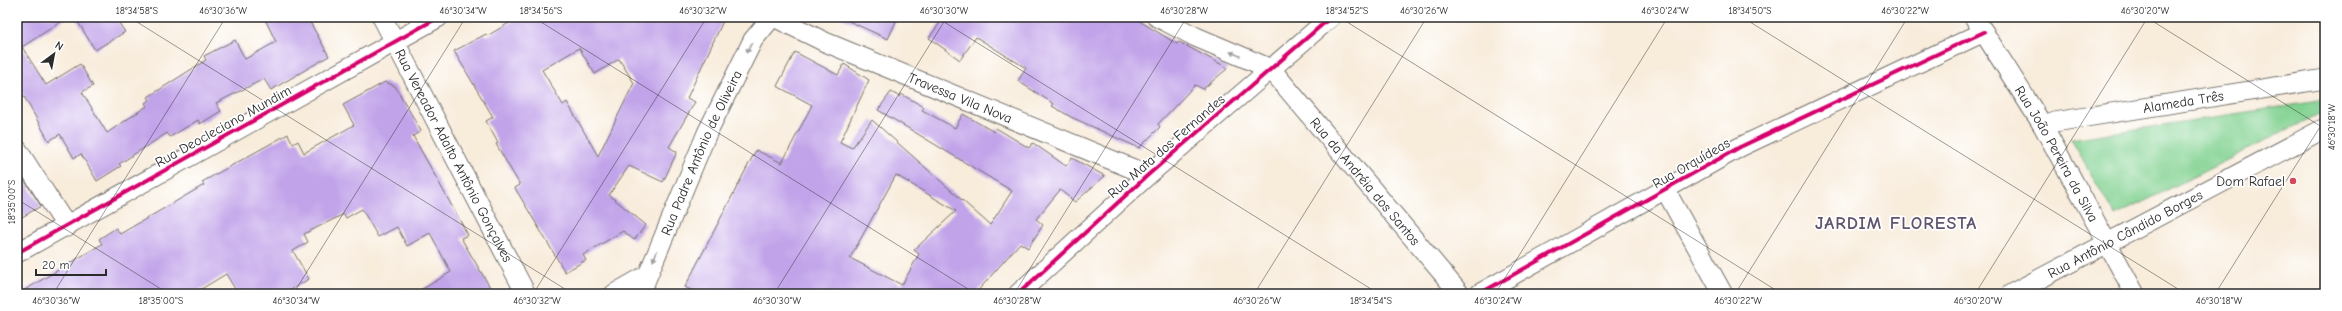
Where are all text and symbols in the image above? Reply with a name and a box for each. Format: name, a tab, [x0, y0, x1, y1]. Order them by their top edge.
text: 18°34'58"S	[116, 5, 159, 17]
text: 46°30'36"W	[199, 5, 247, 17]
text: 46°30'34"W	[439, 5, 487, 17]
text: 18°34'56"S	[520, 5, 563, 17]
text: 46°30'32"W	[679, 5, 727, 17]
text: 46°30'30"W	[920, 5, 969, 17]
text: 46°30'28"W	[1160, 5, 1208, 17]
text: 18°34'52"S	[1326, 5, 1369, 17]
text: 46°30'26"W	[1400, 5, 1448, 17]
text: 46°30'24"W	[1641, 5, 1689, 17]
text: 18°34'50"S	[1728, 5, 1772, 17]
text: 46°30'22"W	[1881, 5, 1929, 17]
text: 46°30'20"W	[2121, 5, 2170, 17]
north arrow	[34, 34, 74, 74]
text: N	[53, 39, 66, 53]
one-way arrow	[746, 42, 752, 54]
street label: Rua Vereador Adalto Antônio Gonçalves	[391, 46, 516, 265]
one-way arrow	[1229, 50, 1241, 57]
street label: Rua Padre Antônio de Oliveira	[657, 67, 746, 238]
street label: Travessa Vila Nova	[905, 69, 1015, 127]
street label: Rua Deocleciano Mundim	[152, 82, 294, 171]
street label: Rua João Pereira da Silva	[2011, 83, 2102, 225]
street label: Alameda Três	[2142, 87, 2225, 117]
street label: Rua Mata dos Fernandes	[1104, 91, 1229, 202]
text: 46°30'18"W	[2326, 103, 2338, 150]
street label: Rua da Andréia dos Santos	[1306, 114, 1424, 249]
street label: Rua Orquídeas	[1649, 134, 1733, 192]
place label: Dom Rafael	[2216, 173, 2285, 190]
marker: Dom Rafael	[2288, 176, 2298, 186]
text: 18°35'00"S	[6, 179, 18, 224]
street label: Rua Antônio Cândido Borges	[2045, 186, 2206, 282]
district label: JARDIM FLORESTA	[1815, 213, 1977, 234]
one-way arrow	[652, 250, 658, 262]
scale bar	[36, 251, 106, 277]
text: 20 m	[42, 258, 70, 272]
text: 46°30'36"W	[32, 295, 80, 307]
text: 18°35'00"S	[139, 295, 184, 307]
text: 46°30'34"W	[272, 295, 320, 307]
text: 46°30'32"W	[513, 295, 561, 307]
text: 46°30'30"W	[753, 295, 802, 307]
text: 46°30'28"W	[993, 295, 1041, 307]
text: 46°30'26"W	[1233, 295, 1281, 307]
text: 18°34'54"S	[1350, 295, 1392, 307]
text: 46°30'24"W	[1474, 295, 1522, 307]
text: 46°30'22"W	[1714, 295, 1762, 307]
text: 46°30'20"W	[1954, 295, 2003, 307]
text: 46°30'18"W	[2196, 295, 2243, 307]

